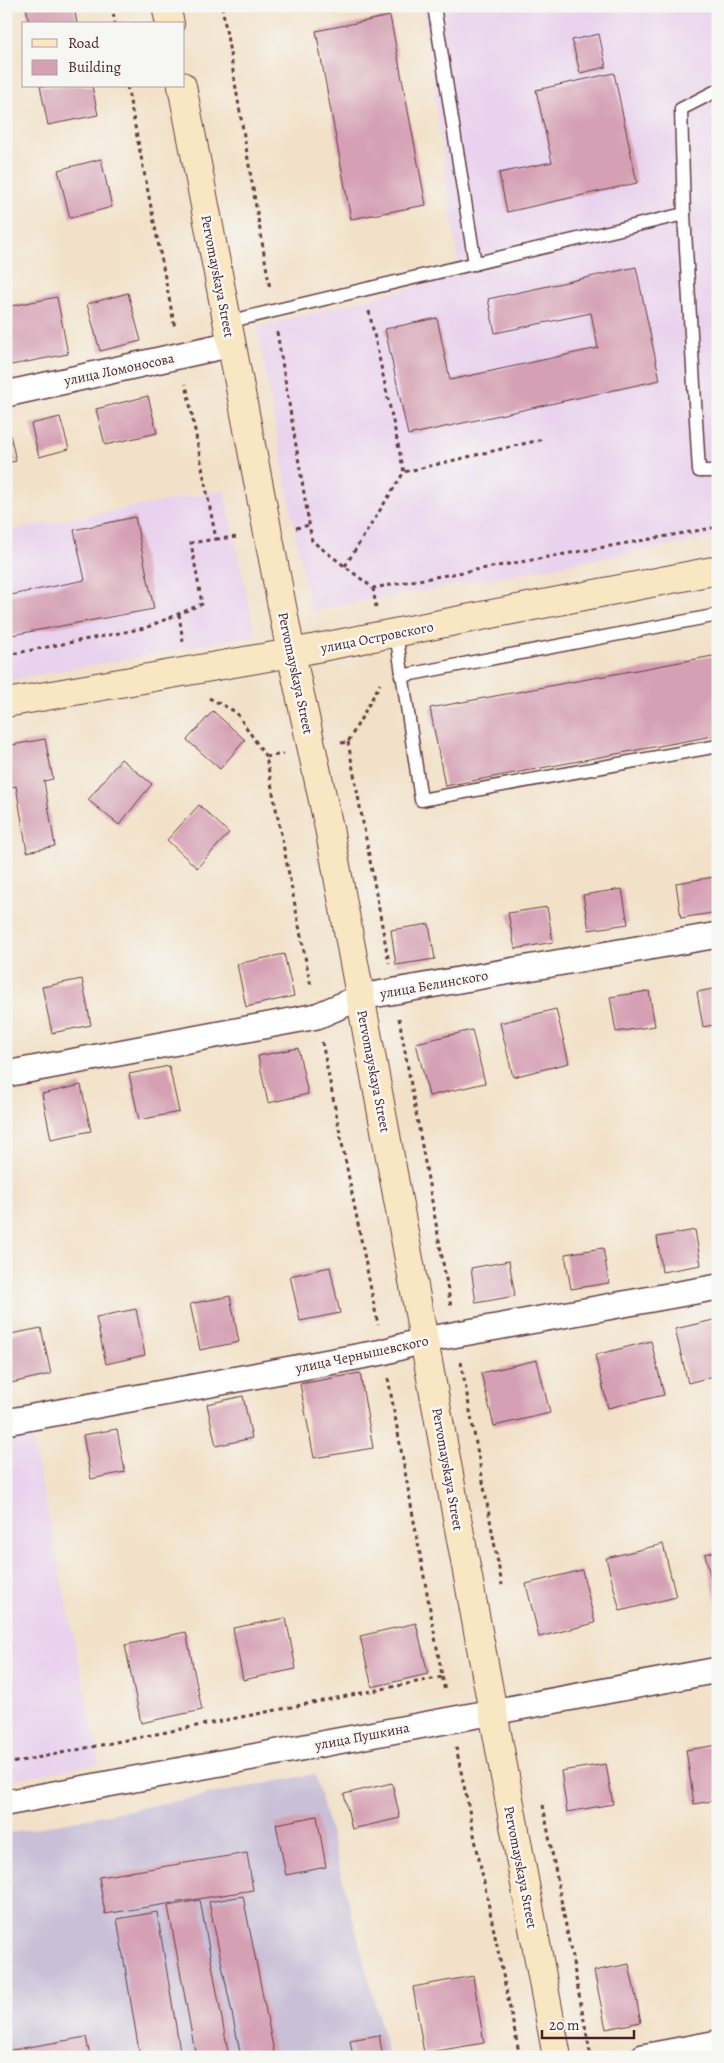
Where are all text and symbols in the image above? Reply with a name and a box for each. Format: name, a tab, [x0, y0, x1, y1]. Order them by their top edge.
legend	[22, 22, 185, 88]
text: Road	[68, 33, 100, 53]
text: Building	[68, 57, 121, 77]
street label: Pervomayskaya Street	[196, 213, 239, 339]
street label: улица Ломоносова	[61, 348, 176, 391]
street label: Pervomayskaya Street	[273, 610, 318, 736]
street label: улица Островского	[318, 617, 435, 658]
street label: улица Белинского	[377, 966, 490, 1004]
street label: Pervomayskaya Street	[352, 1008, 395, 1134]
street label: улица Чернышевского	[293, 1331, 430, 1378]
street label: Pervomayskaya Street	[427, 1406, 468, 1532]
street label: улица Пушкина	[312, 1718, 412, 1755]
street label: Pervomayskaya Street	[499, 1804, 542, 1930]
scale bar	[542, 2008, 634, 2040]
text: 20 m	[549, 2015, 580, 2035]

